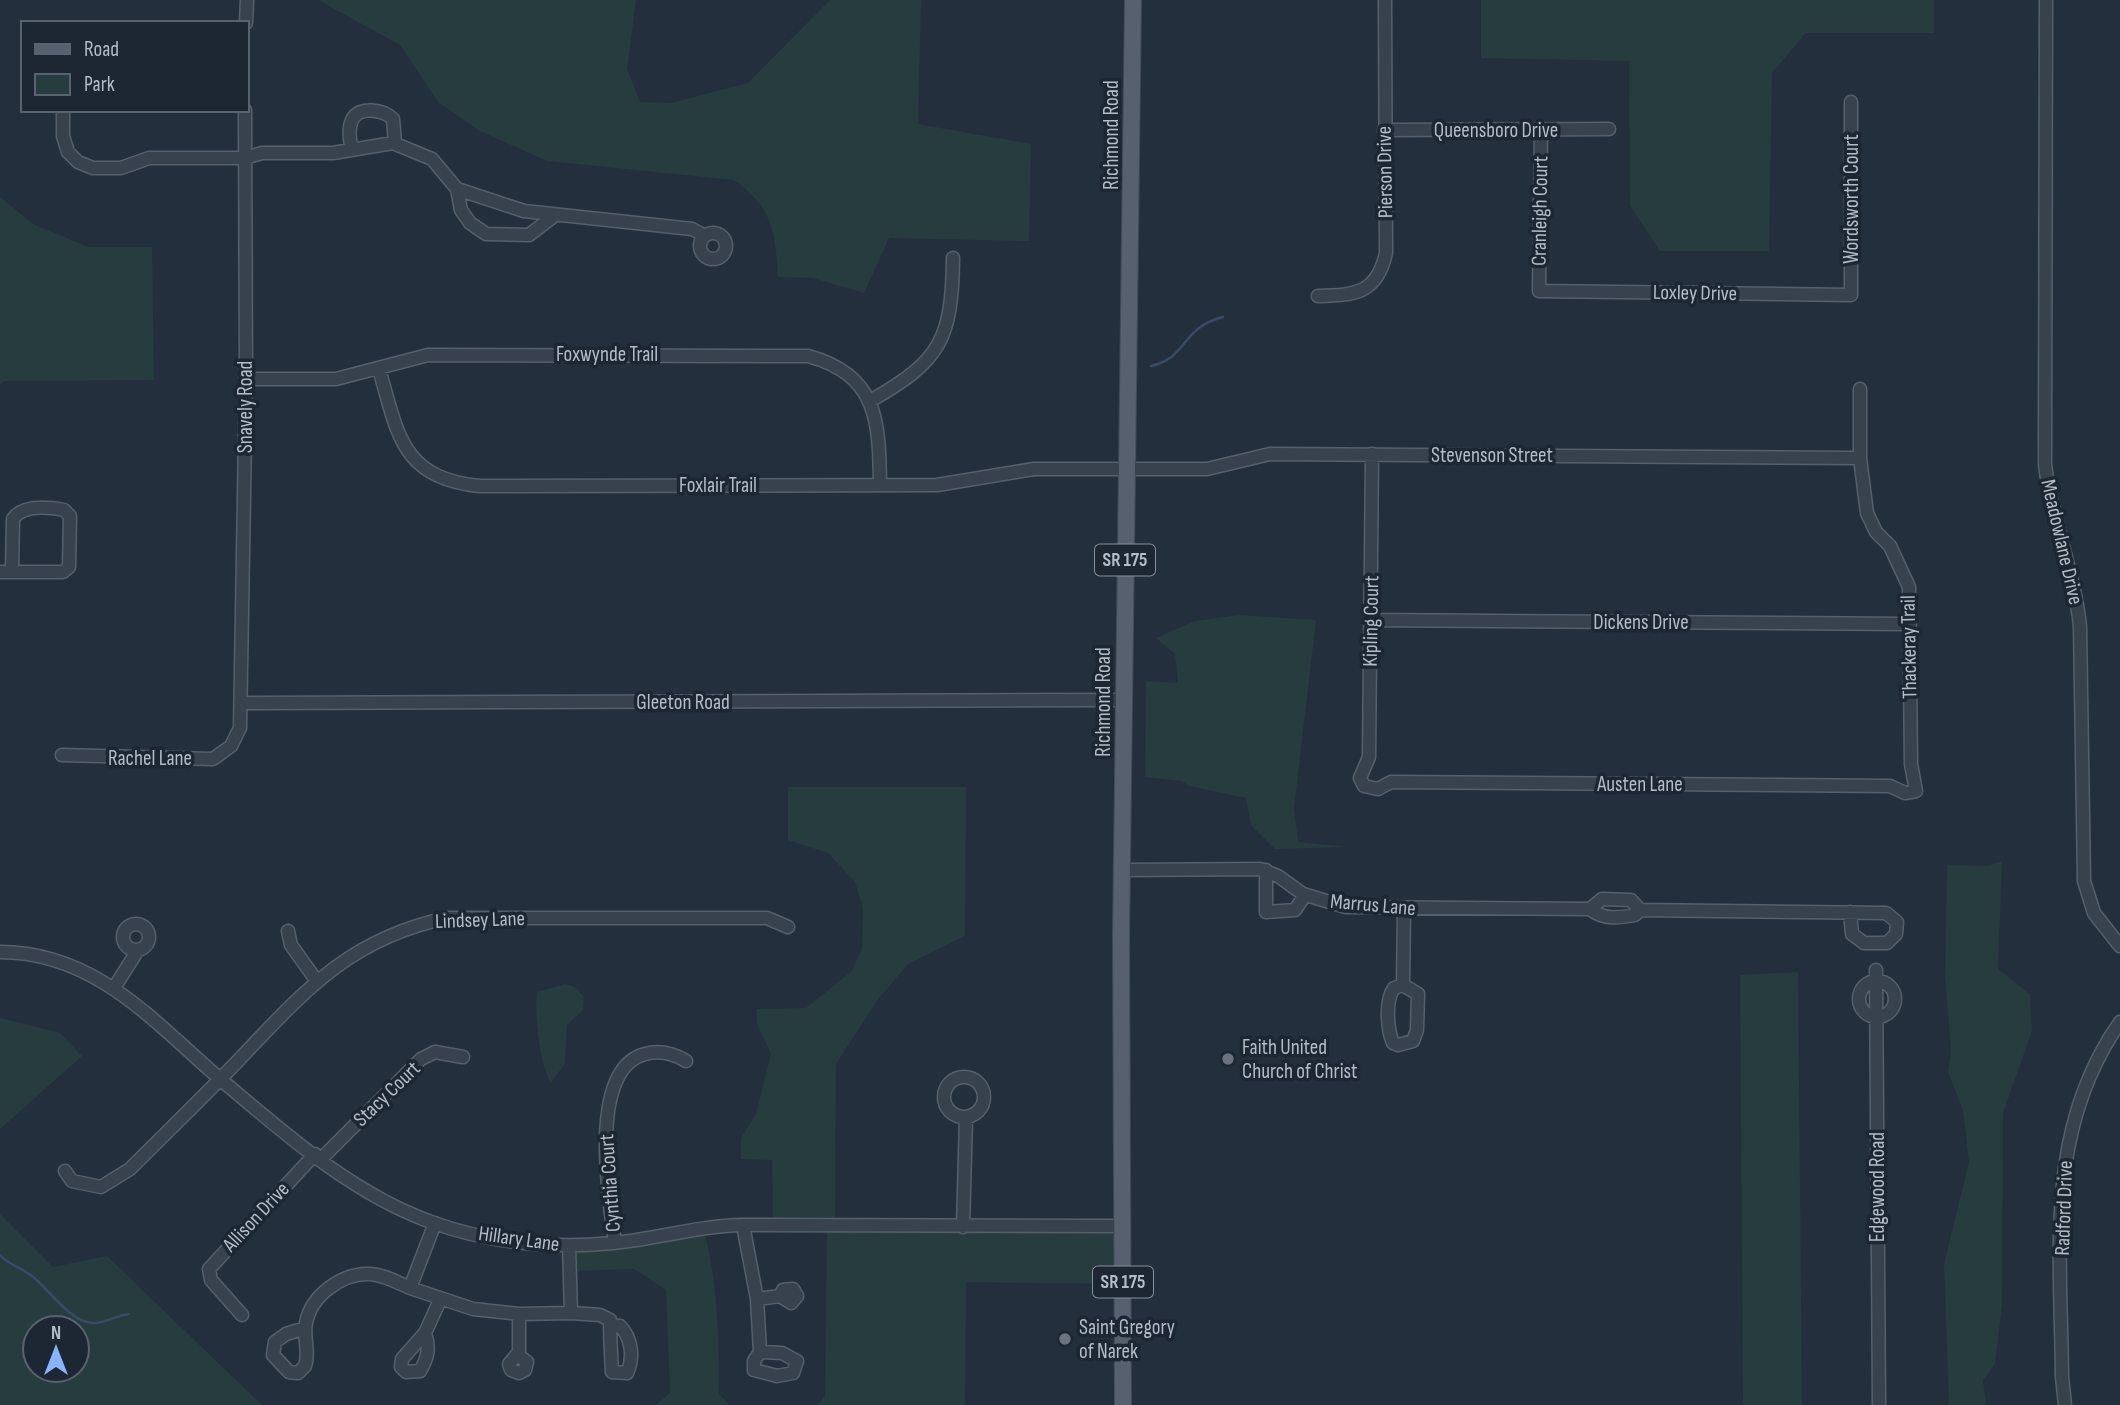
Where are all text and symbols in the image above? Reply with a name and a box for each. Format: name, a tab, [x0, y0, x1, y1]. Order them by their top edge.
legend	[21, 21, 248, 112]
text: Road	[84, 37, 119, 62]
text: Park	[84, 72, 115, 97]
street label: Richmond Road	[1099, 80, 1124, 190]
street label: Queensboro Drive	[1434, 118, 1558, 143]
street label: Pierson Drive	[1372, 126, 1398, 218]
street label: Wordsworth Court	[1839, 134, 1864, 264]
street label: Cranleigh Court	[1527, 156, 1553, 266]
street label: Loxley Drive	[1653, 280, 1737, 306]
street label: Foxwynde Trail	[556, 342, 658, 367]
street label: Snavely Road	[233, 361, 258, 453]
street label: Stevenson Street	[1431, 443, 1553, 468]
street label: Foxlair Trail	[679, 473, 757, 498]
street label: Meadowlane Drive	[2035, 477, 2089, 607]
road number: SR 175	[1095, 544, 1155, 576]
street label: Kipling Court	[1358, 575, 1384, 667]
street label: Thackeray Trail	[1896, 595, 1922, 699]
street label: Dickens Drive	[1593, 610, 1689, 635]
street label: Richmond Road	[1091, 647, 1116, 757]
street label: Gleeton Road	[636, 690, 730, 715]
street label: Rachel Lane	[108, 746, 192, 771]
street label: Austen Lane	[1596, 772, 1683, 797]
street label: Marrus Lane	[1329, 889, 1417, 921]
street label: Lindsey Lane	[435, 906, 525, 934]
place label: Faith United Church of Christ	[1242, 1035, 1357, 1084]
marker: Faith United Church of Christ	[1220, 1051, 1236, 1067]
street label: Stacy Court	[348, 1056, 426, 1132]
street label: Edgewood Road	[1865, 1132, 1890, 1242]
street label: Cynthia Court	[594, 1133, 626, 1233]
street label: Radford Drive	[2050, 1160, 2078, 1256]
street label: Allison Drive	[217, 1177, 295, 1258]
street label: Hillary Lane	[477, 1221, 561, 1257]
road number: SR 175	[1093, 1266, 1153, 1298]
north arrow	[21, 1314, 91, 1384]
place label: Saint Gregory of Narek	[1079, 1315, 1175, 1364]
text: N	[51, 1322, 61, 1345]
marker: Saint Gregory of Narek	[1057, 1331, 1073, 1347]

